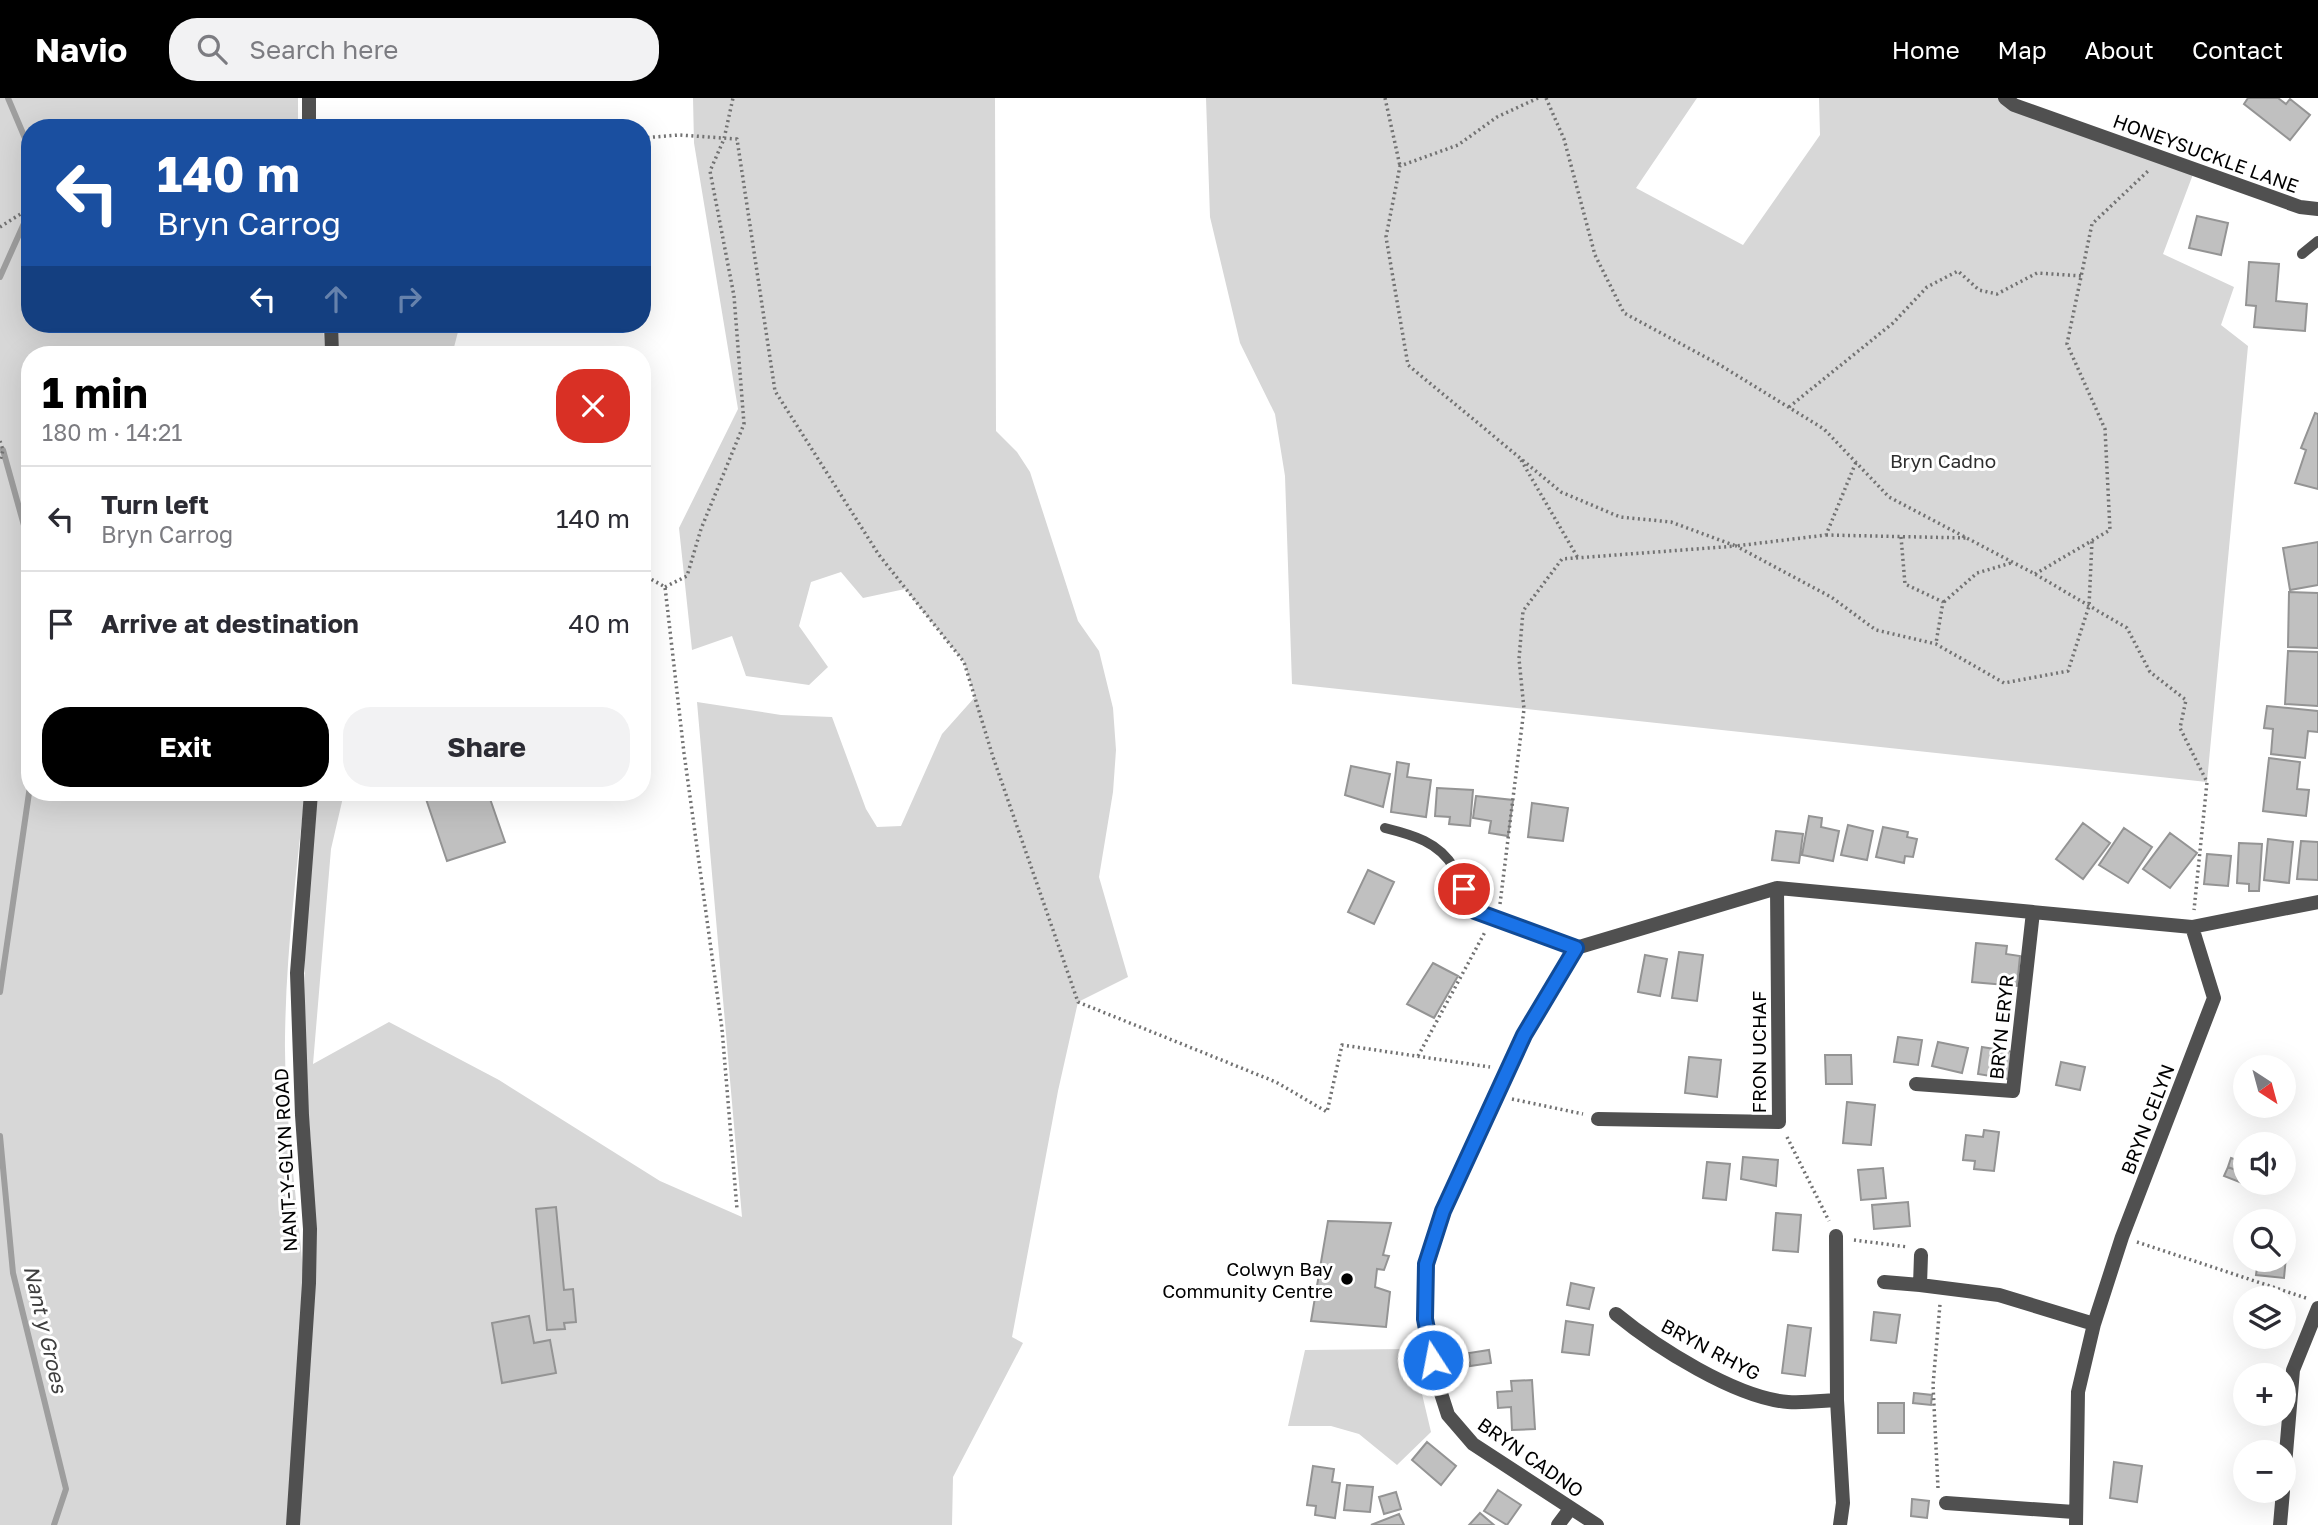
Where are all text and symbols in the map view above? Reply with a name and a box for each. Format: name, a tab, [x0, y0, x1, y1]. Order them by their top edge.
search box	[169, 18, 659, 81]
text: Navio	[35, 30, 127, 69]
icon: search	[193, 30, 231, 68]
text: Search here	[249, 34, 398, 65]
text: Home	[1892, 35, 1960, 64]
text: Map	[1998, 35, 2047, 64]
text: About	[2085, 35, 2154, 64]
text: Contact	[2192, 35, 2283, 64]
street label: HONEYSUCKLE LANE	[2110, 109, 2302, 197]
text: 140 m	[157, 144, 300, 203]
icon: left	[42, 147, 133, 238]
text: Bryn Carrog	[157, 204, 341, 242]
icon: left	[244, 280, 282, 318]
icon: ahead	[317, 280, 355, 318]
icon: right	[390, 280, 428, 318]
text: 1 min	[42, 367, 148, 417]
button: close	[556, 369, 630, 443]
text: 180 m · 14:21	[42, 418, 183, 446]
park label: Bryn Cadno	[1890, 449, 1996, 472]
text: Turn left	[101, 489, 209, 520]
icon: left	[42, 500, 80, 538]
text: 140 m	[556, 503, 630, 534]
text: Bryn Carrog	[101, 520, 233, 548]
icon: arrive	[42, 605, 80, 643]
text: Arrive at destination	[101, 608, 359, 639]
text: 40 m	[569, 608, 630, 639]
button: Exit	[42, 707, 329, 787]
button: Share	[343, 707, 630, 787]
pin	[1434, 859, 1494, 919]
icon: arrive	[1445, 870, 1483, 908]
street label: BRYN ERYR	[1984, 973, 2018, 1081]
street label: FRON UCHAF	[1747, 991, 1770, 1113]
north arrow	[2233, 1055, 2296, 1118]
map controls	[2233, 1055, 2296, 1503]
street label: BRYN CELYN	[2115, 1061, 2179, 1177]
street label: NANT-Y-GLYN ROAD	[269, 1068, 301, 1252]
button: sound	[2233, 1132, 2296, 1195]
button: search	[2233, 1209, 2296, 1272]
place label: Colwyn Bay Community Centre	[1162, 1257, 1333, 1302]
water label: Nant y Groes	[19, 1263, 73, 1396]
marker: Colwyn Bay Community Centre	[1339, 1271, 1355, 1287]
button: layers	[2233, 1286, 2296, 1349]
street label: BRYN RHYG	[1658, 1313, 1764, 1385]
position arrow	[1396, 1323, 1470, 1397]
button: +	[2233, 1363, 2296, 1426]
street label: BRYN CADNO	[1474, 1412, 1588, 1502]
button: −	[2233, 1440, 2296, 1503]

